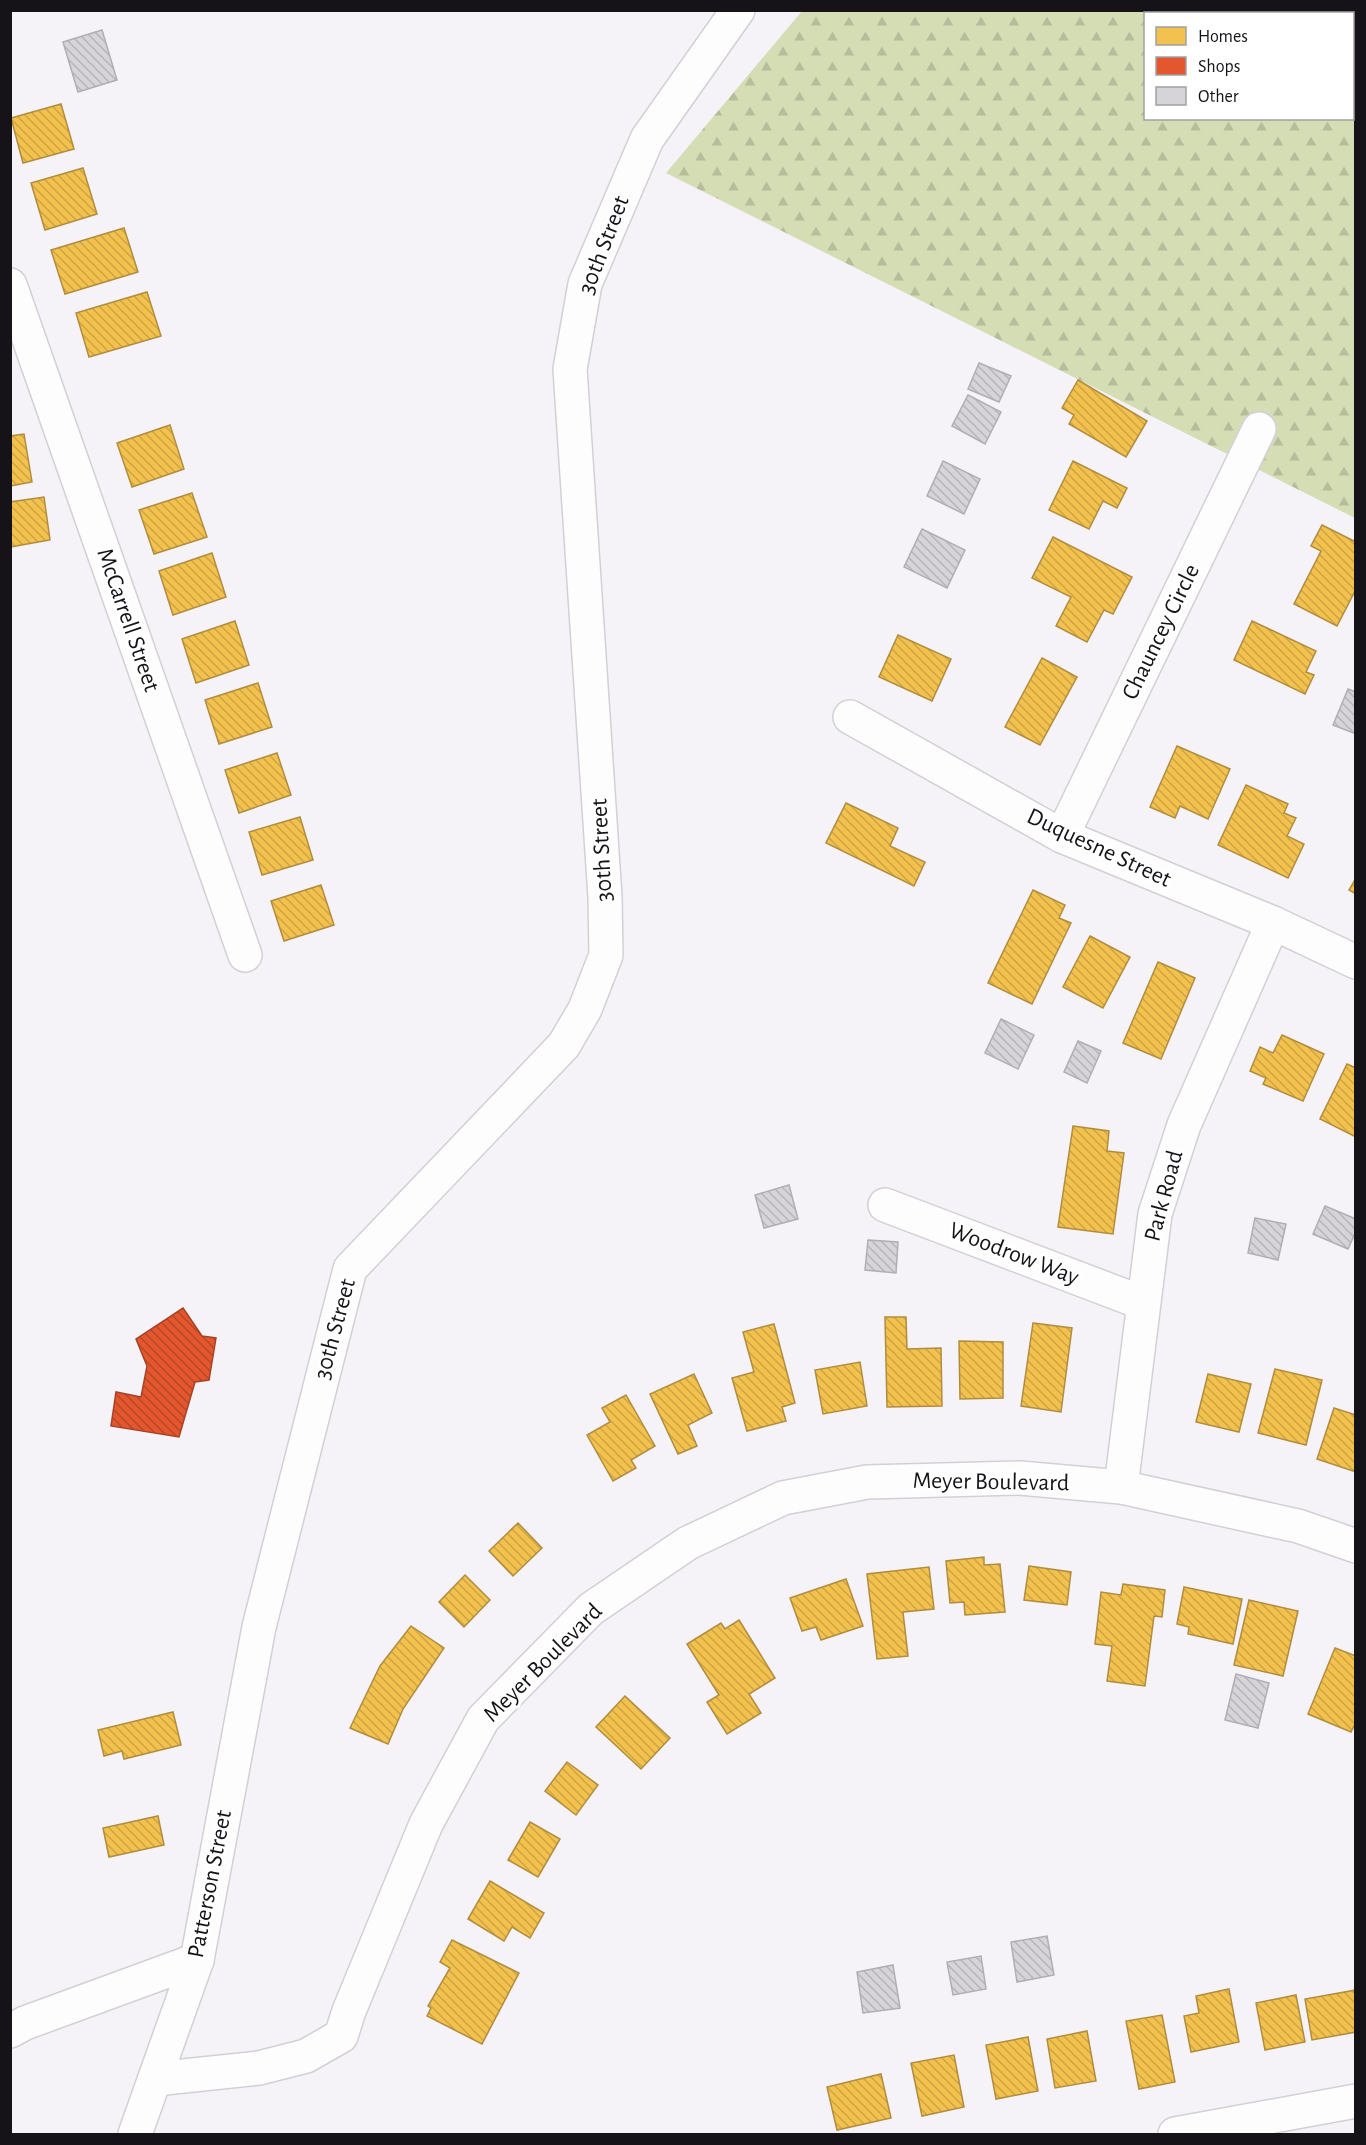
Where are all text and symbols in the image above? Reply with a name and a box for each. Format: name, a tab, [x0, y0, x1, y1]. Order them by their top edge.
legend	[1144, 12, 1354, 120]
text: Homes	[1198, 28, 1248, 46]
text: Shops	[1198, 58, 1240, 76]
text: Other	[1198, 88, 1239, 106]
street label: 30th Street	[574, 192, 634, 297]
street label: McCarrell Street	[92, 545, 164, 695]
street label: Chauncey Circle	[1118, 561, 1204, 703]
street label: 30th Street	[587, 798, 617, 902]
street label: Duquesne Street	[1023, 804, 1175, 892]
street label: Park Road	[1140, 1148, 1188, 1244]
street label: Woodrow Way	[946, 1218, 1082, 1290]
street label: 30th Street	[310, 1276, 360, 1382]
street label: Meyer Boulevard	[912, 1469, 1070, 1495]
street label: Meyer Boulevard	[479, 1599, 607, 1727]
street label: Patterson Street	[184, 1808, 236, 1960]

